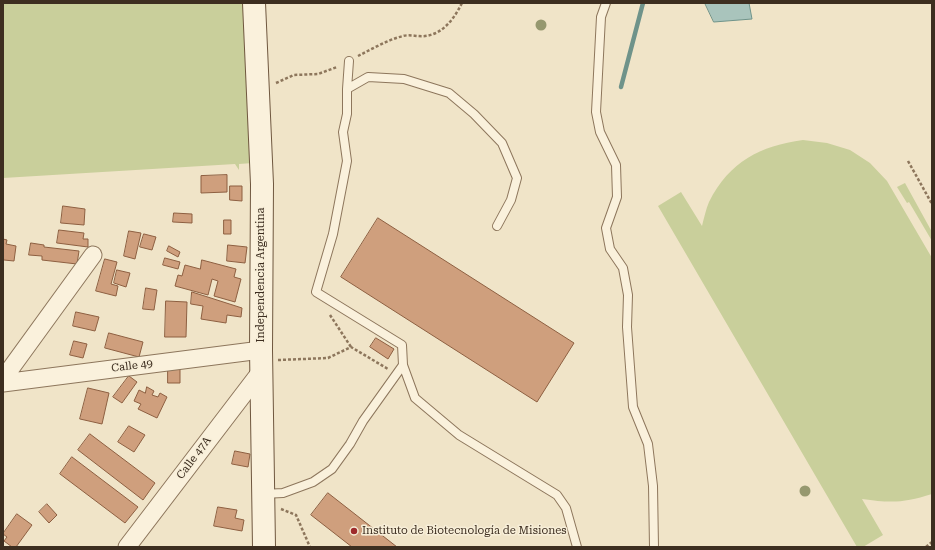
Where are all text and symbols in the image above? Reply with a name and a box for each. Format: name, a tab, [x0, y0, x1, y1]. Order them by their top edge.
street label: Independencia Argentina	[254, 207, 268, 343]
street label: Calle 49	[110, 357, 154, 375]
street label: Calle 47A	[174, 434, 214, 482]
place label: Instituto de Biotecnología de Misiones	[362, 524, 567, 538]
marker: Instituto de Biotecnología de Misiones	[349, 526, 359, 536]

